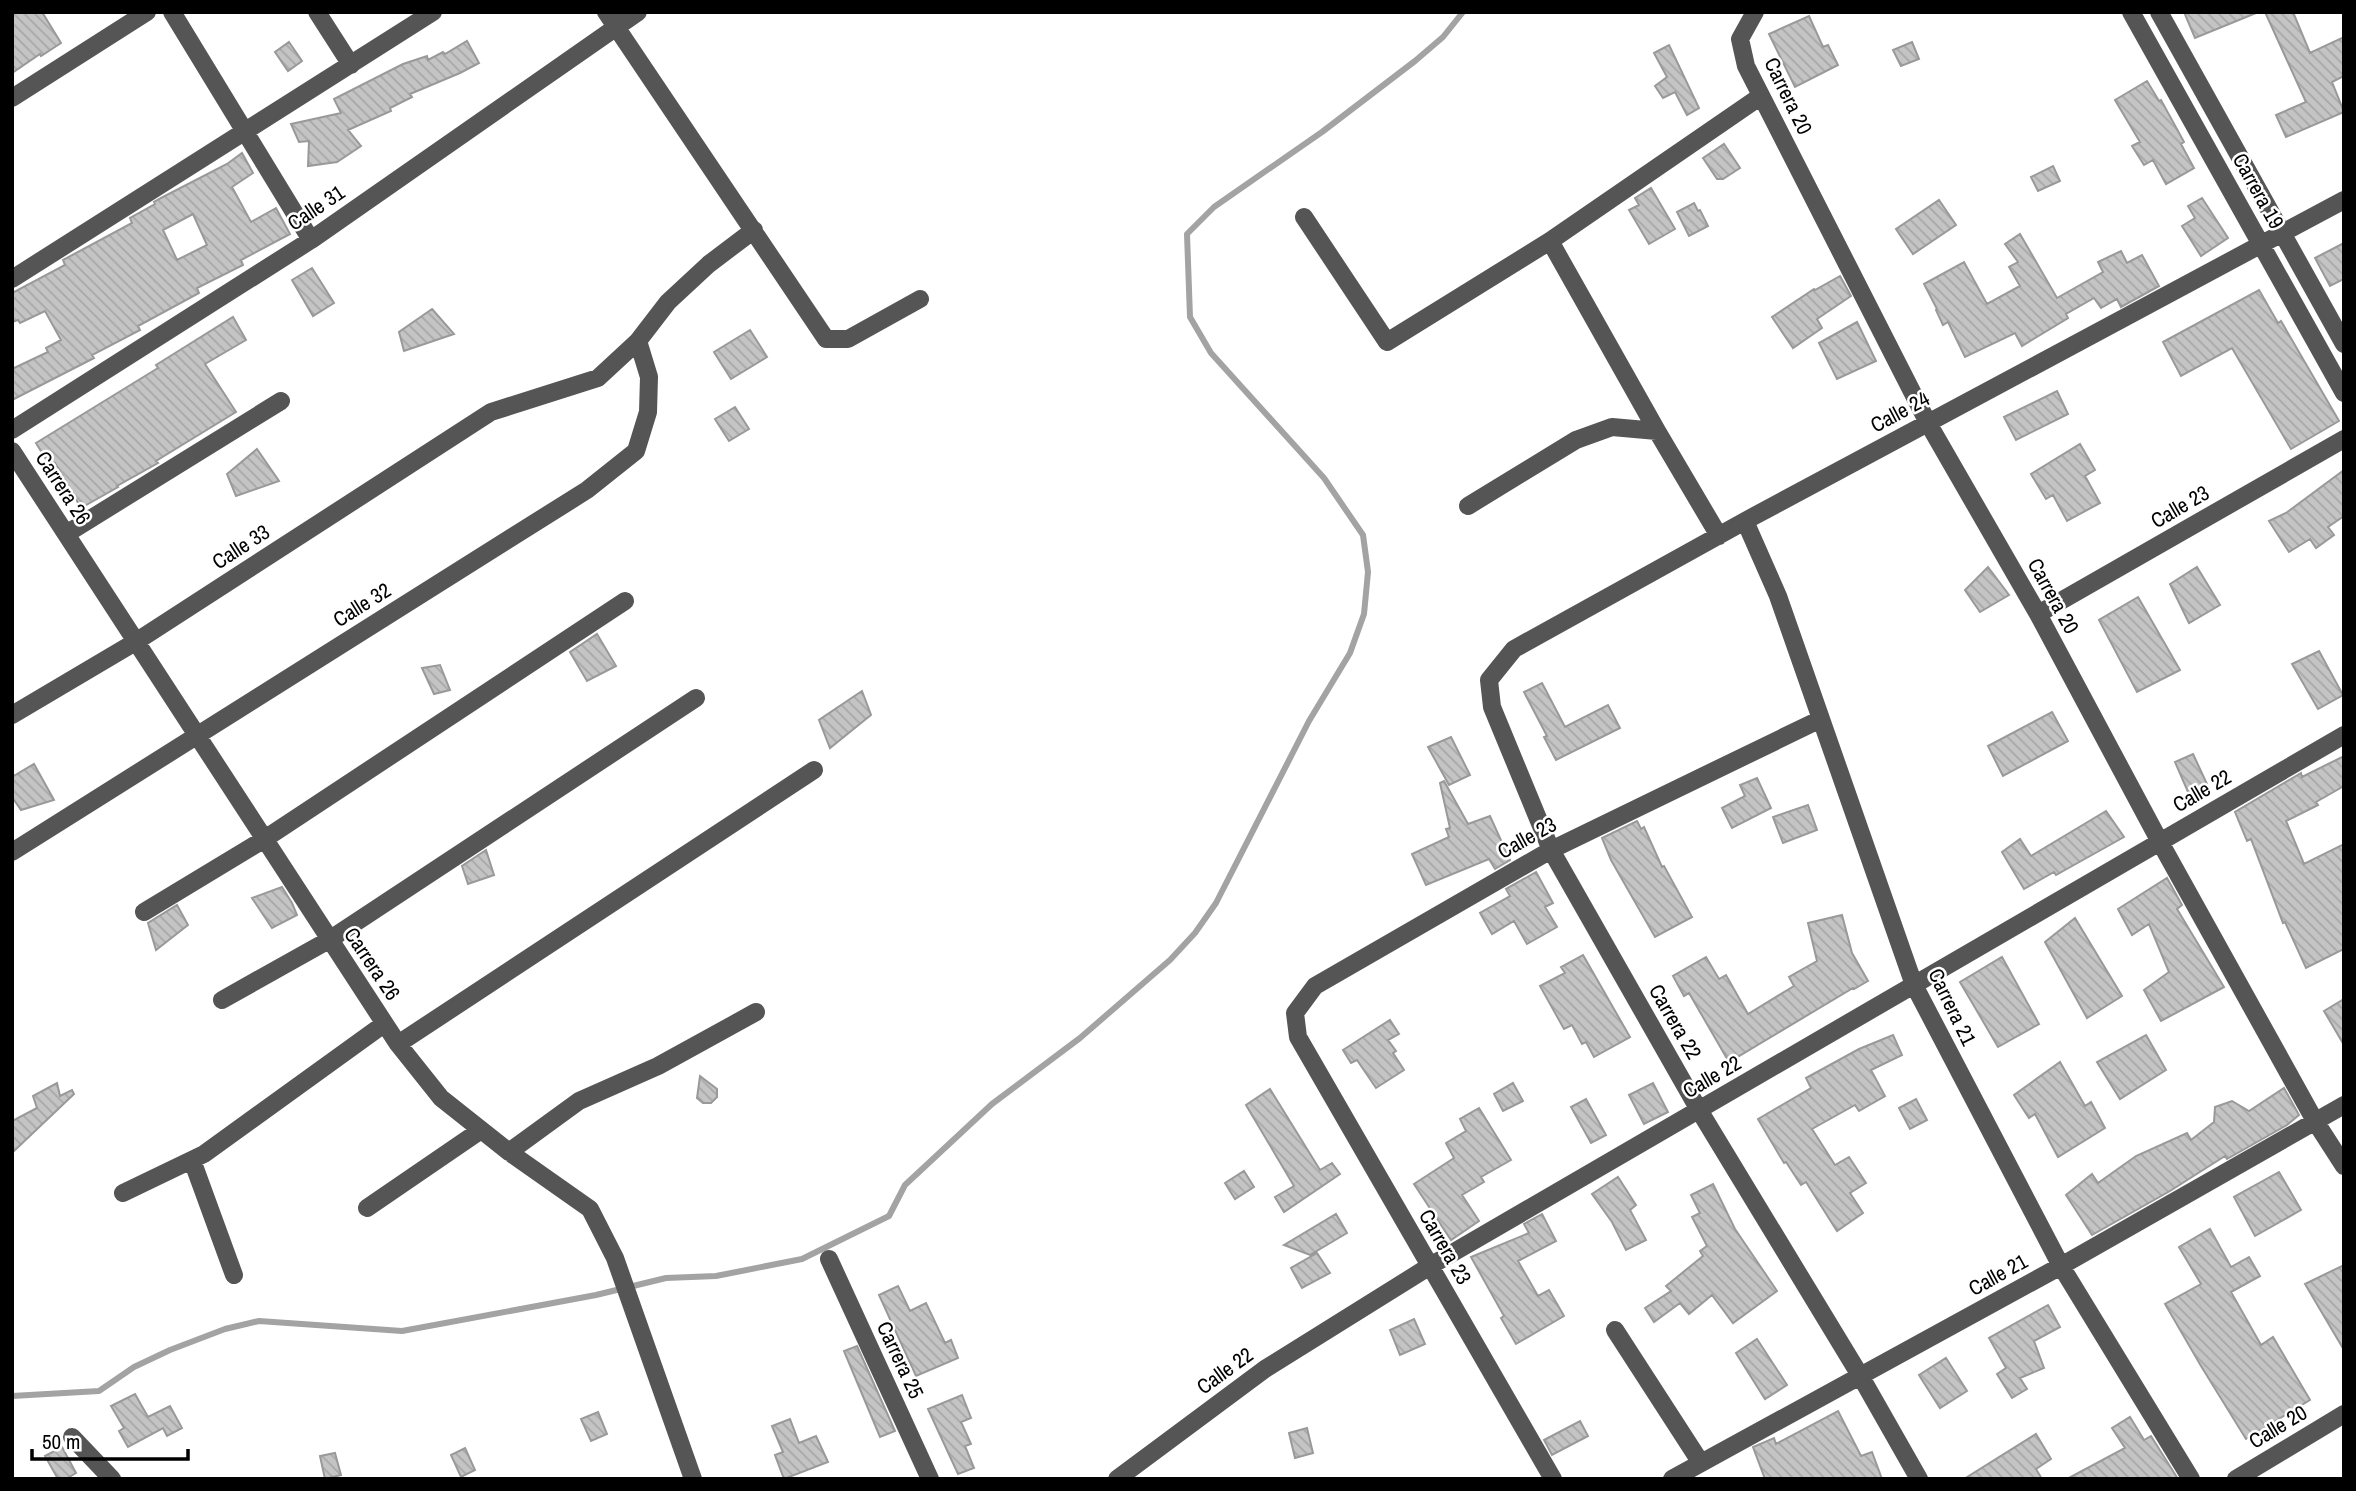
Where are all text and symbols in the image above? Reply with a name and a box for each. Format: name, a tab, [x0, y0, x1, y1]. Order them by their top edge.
street label: Carrera 20	[1757, 52, 1820, 139]
street label: Carrera 19	[2226, 148, 2291, 234]
street label: Calle 31	[281, 178, 350, 237]
street label: Calle 24	[1865, 384, 1935, 439]
street label: Carrera 26	[29, 445, 98, 530]
street label: Calle 23	[2145, 478, 2214, 535]
street label: Calle 33	[206, 517, 275, 576]
street label: Carrera 20	[2021, 553, 2086, 639]
street label: Calle 32	[327, 576, 396, 634]
street label: Calle 22	[2167, 762, 2236, 819]
street label: Calle 23	[1492, 810, 1561, 866]
street label: Carrera 26	[337, 921, 407, 1006]
street label: Carrera 21	[1921, 963, 1984, 1050]
street label: Carrera 22	[1642, 979, 1709, 1065]
street label: Calle 22	[1677, 1048, 1746, 1105]
street label: Carrera 23	[1412, 1204, 1479, 1290]
street label: Calle 21	[1963, 1246, 2033, 1303]
street label: Carrera 25	[870, 1316, 931, 1403]
street label: Calle 22	[1191, 1340, 1259, 1401]
street label: Calle 20	[2243, 1398, 2312, 1455]
scale bar	[32, 1418, 187, 1462]
text: 50 m	[42, 1427, 80, 1456]

